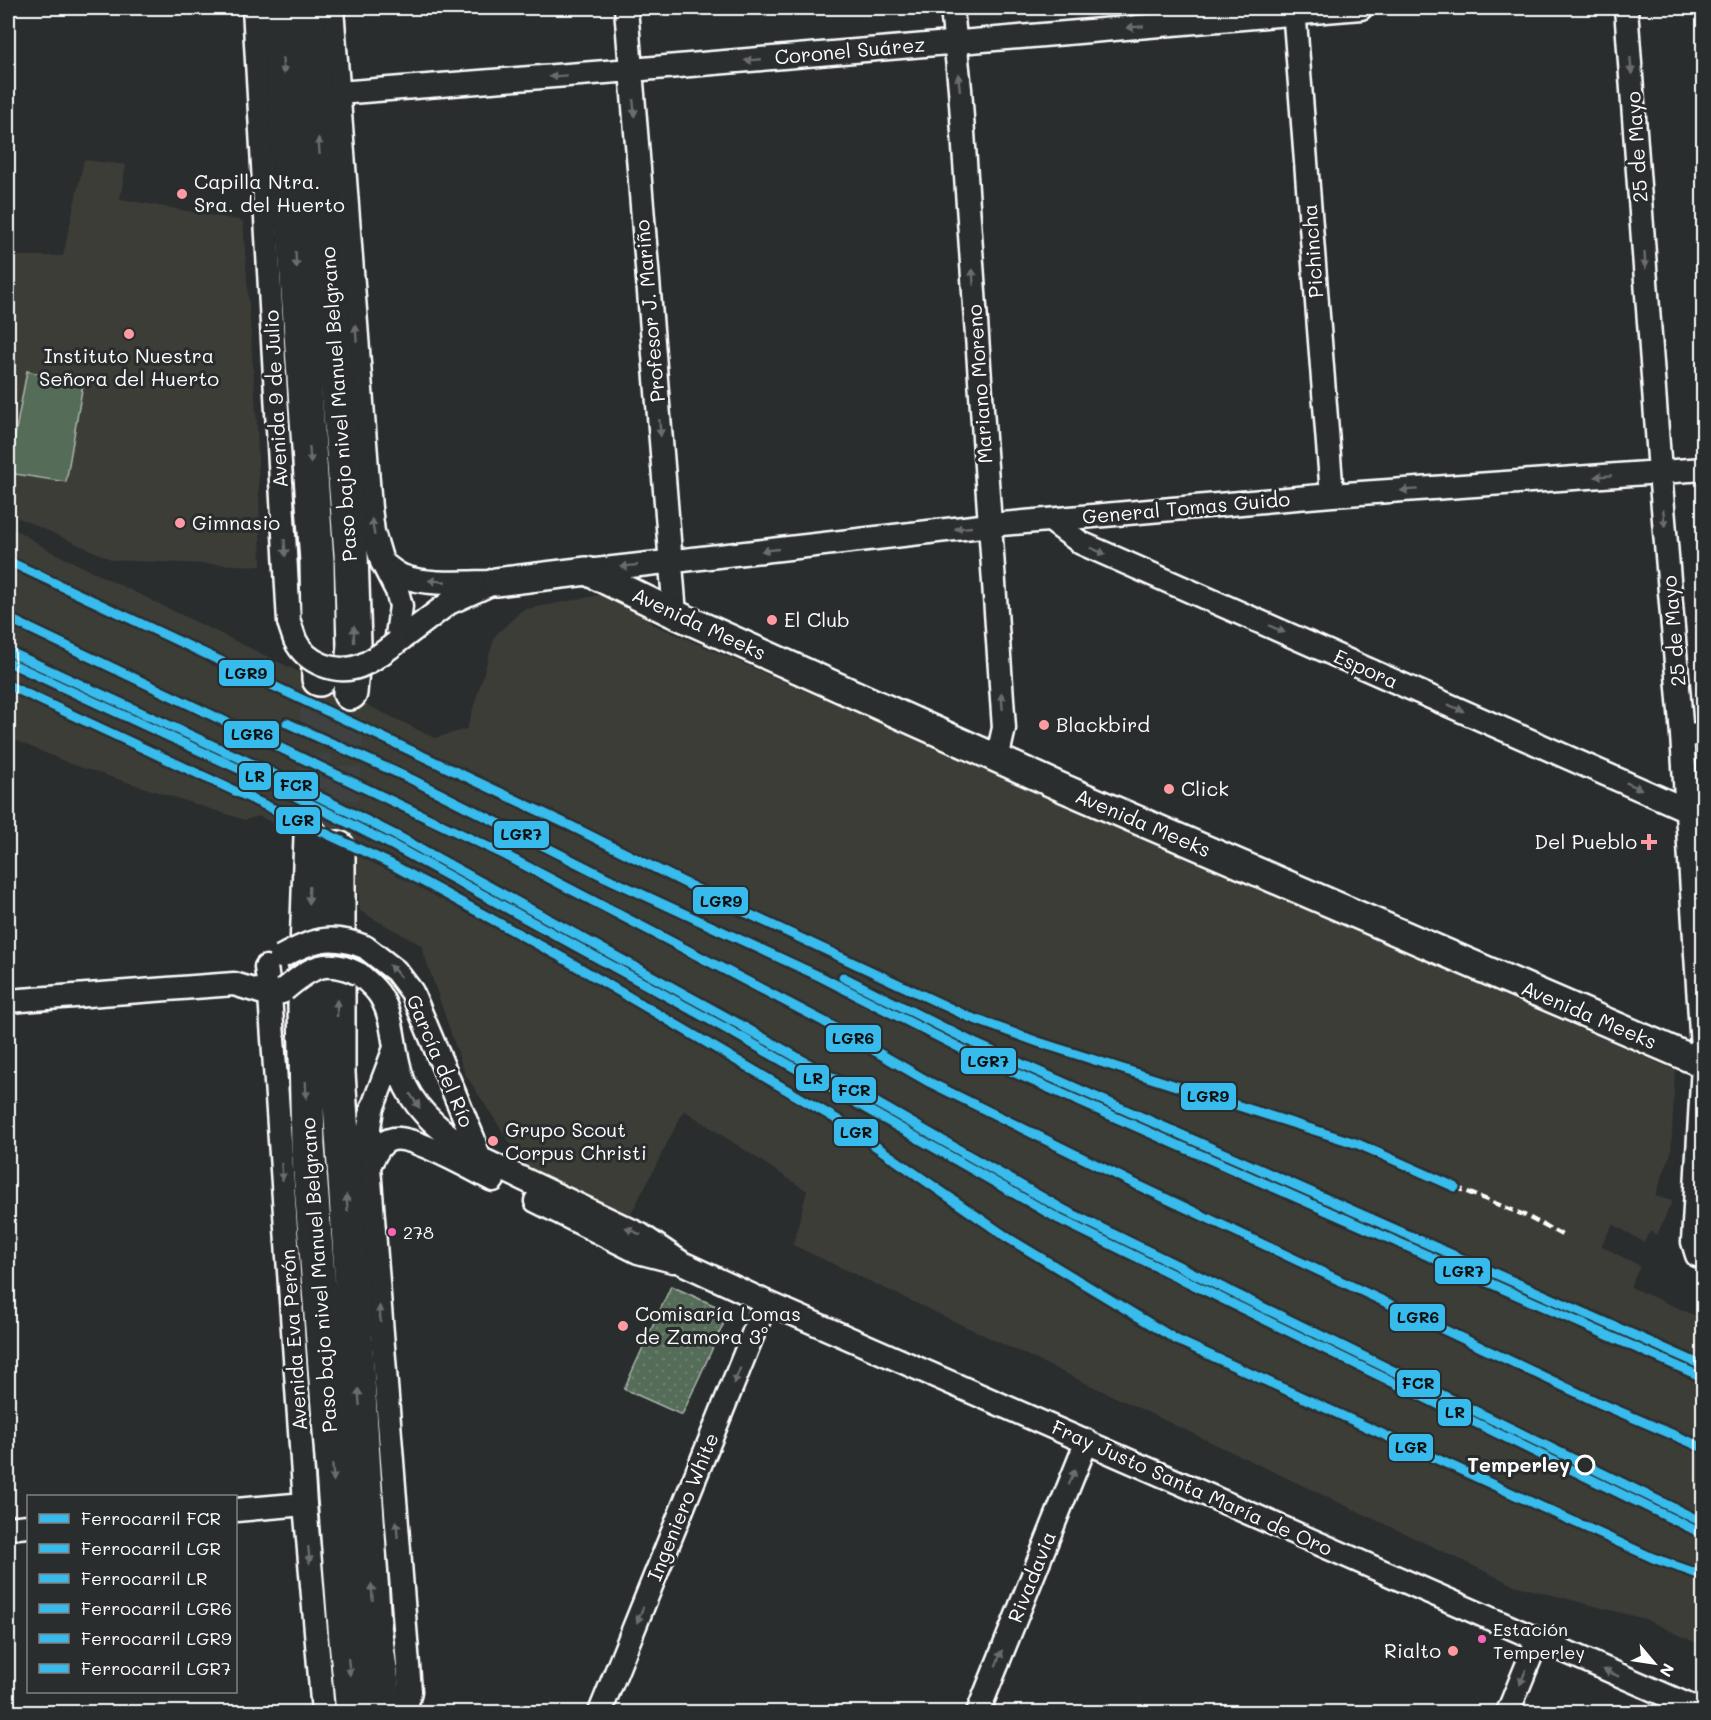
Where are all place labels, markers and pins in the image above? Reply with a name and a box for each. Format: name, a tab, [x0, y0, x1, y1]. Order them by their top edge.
place label: Capilla Ntra. Sra. del Huerto	[194, 168, 345, 217]
marker: Capilla Ntra. Sra. del Huerto	[175, 187, 189, 201]
marker: Instituto Nuestra Señora del Huerto	[122, 327, 136, 341]
place label: Instituto Nuestra Señora del Huerto	[39, 342, 219, 391]
place label: Gimnasio	[192, 509, 280, 535]
marker: Gimnasio	[173, 516, 187, 530]
place label: El Club	[784, 606, 850, 632]
marker: El Club	[765, 613, 779, 627]
place label: Blackbird	[1056, 711, 1150, 737]
marker: Blackbird	[1037, 718, 1051, 732]
place label: Click	[1181, 775, 1229, 801]
marker: Click	[1162, 782, 1176, 796]
place label: Del Pueblo	[1534, 828, 1637, 854]
marker: Del Pueblo	[1642, 835, 1656, 849]
place label: Grupo Scout Corpus Christi	[505, 1116, 647, 1165]
marker: Grupo Scout Corpus Christi	[486, 1134, 500, 1148]
place label: 278	[403, 1220, 434, 1244]
marker: 278	[386, 1226, 398, 1238]
place label: Comisaría Lomas de Zamora 3°	[635, 1300, 801, 1349]
marker: Comisaría Lomas de Zamora 3°	[616, 1319, 630, 1333]
place label: Temperley	[1467, 1451, 1570, 1477]
marker: Temperley	[1575, 1455, 1595, 1475]
place label: Estación Temperley	[1493, 1617, 1585, 1664]
marker: Estación Temperley	[1476, 1633, 1488, 1645]
place label: Rialto	[1384, 1637, 1441, 1663]
marker: Rialto	[1446, 1644, 1460, 1658]

